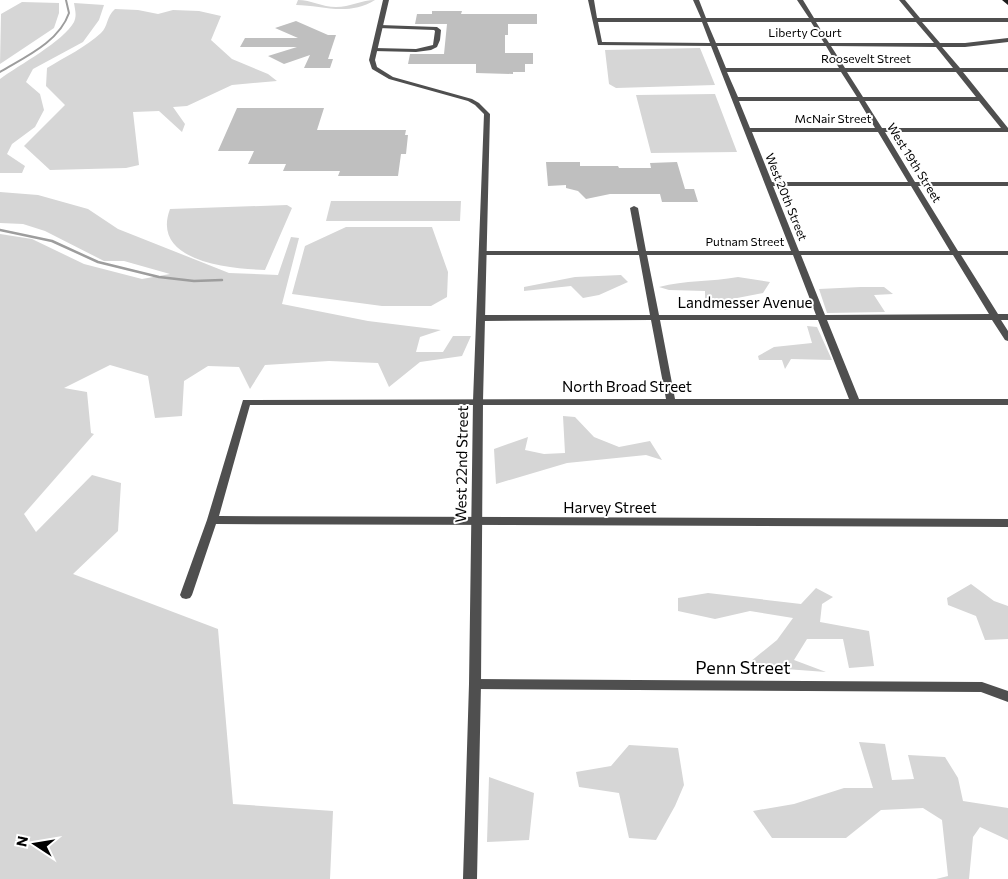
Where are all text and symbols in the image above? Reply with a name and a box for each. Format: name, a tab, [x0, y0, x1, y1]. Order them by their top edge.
street label: Liberty Court	[768, 25, 842, 39]
street label: Roosevelt Street	[821, 51, 911, 65]
street label: McNair Street	[795, 111, 871, 125]
street label: West 19th Street	[885, 120, 945, 205]
street label: West 20th Street	[763, 151, 811, 242]
street label: Putnam Street	[706, 234, 785, 248]
street label: Landmesser Avenue	[677, 293, 813, 311]
street label: North Broad Street	[562, 377, 692, 395]
street label: West 22nd Street	[451, 405, 471, 523]
street label: Harvey Street	[563, 498, 657, 516]
street label: Penn Street	[695, 656, 791, 678]
north arrow	[10, 819, 60, 869]
text: N	[12, 834, 31, 848]

